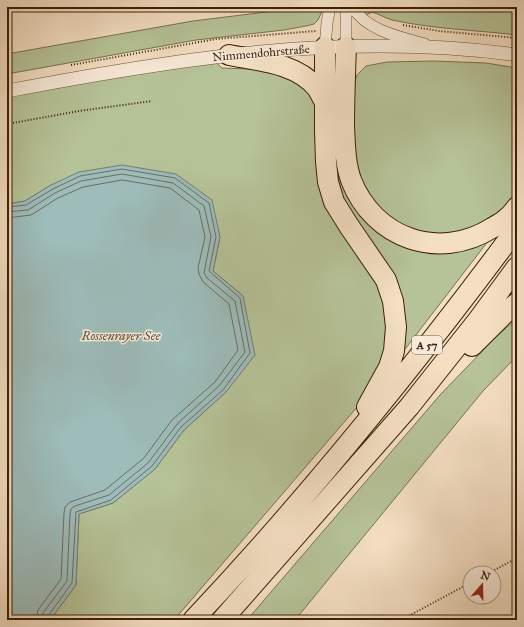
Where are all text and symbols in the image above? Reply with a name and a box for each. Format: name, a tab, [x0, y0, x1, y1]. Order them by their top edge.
street label: Nimmendohrstraße	[212, 42, 310, 64]
water label: Rossenrayer See	[81, 328, 162, 344]
road number: A 57	[412, 336, 442, 354]
north arrow	[462, 565, 502, 605]
text: N	[479, 568, 492, 584]

